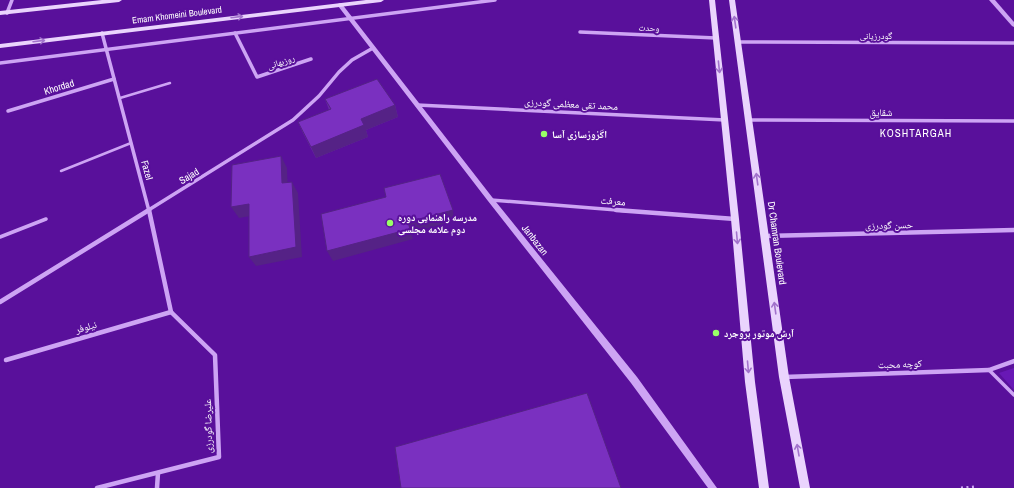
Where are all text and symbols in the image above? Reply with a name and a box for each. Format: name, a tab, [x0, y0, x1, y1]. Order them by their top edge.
street label: Emam Khomeini Boulevard	[131, 4, 223, 26]
one-way arrow	[230, 13, 243, 21]
one-way arrow	[731, 16, 739, 29]
street label: وحدت	[638, 21, 660, 35]
street label: گودرزیانی	[860, 30, 893, 42]
one-way arrow	[32, 37, 45, 45]
street label: روزبهانی	[266, 52, 297, 72]
one-way arrow	[716, 60, 723, 73]
street label: Khordad	[42, 76, 76, 98]
street label: محمد تقی معظمی گودرزی	[524, 95, 619, 113]
street label: شقایق	[870, 106, 893, 119]
district label: KOSHTARGAH	[880, 126, 952, 140]
place label: اگزوزسازی آسا	[552, 128, 607, 141]
marker: اگزوزسازی آسا	[539, 129, 549, 139]
street label: Fazel	[138, 159, 156, 181]
street label: Sajad	[177, 165, 201, 187]
one-way arrow	[753, 173, 761, 186]
street label: معرفت	[600, 193, 627, 209]
street label: Dr Chamran Boulevard	[765, 201, 789, 285]
place label: مدرسه راهنمایی دوره دوم علامه مجلسی	[398, 211, 477, 236]
marker: مدرسه راهنمایی دوره دوم علامه مجلسی	[385, 218, 395, 228]
street label: حسن گودرزی	[865, 218, 914, 232]
street label: Janbazan	[519, 222, 551, 258]
one-way arrow	[733, 231, 741, 244]
one-way arrow	[771, 301, 779, 314]
street label: نیلوفر	[73, 318, 98, 337]
place label: آرش موتور بروجرد	[724, 327, 794, 340]
marker: آرش موتور بروجرد	[711, 328, 721, 338]
street label: کوچه محبت	[878, 357, 922, 371]
one-way arrow	[745, 360, 752, 373]
street label: علیرضا گودرزی	[201, 399, 215, 453]
one-way arrow	[794, 444, 802, 457]

